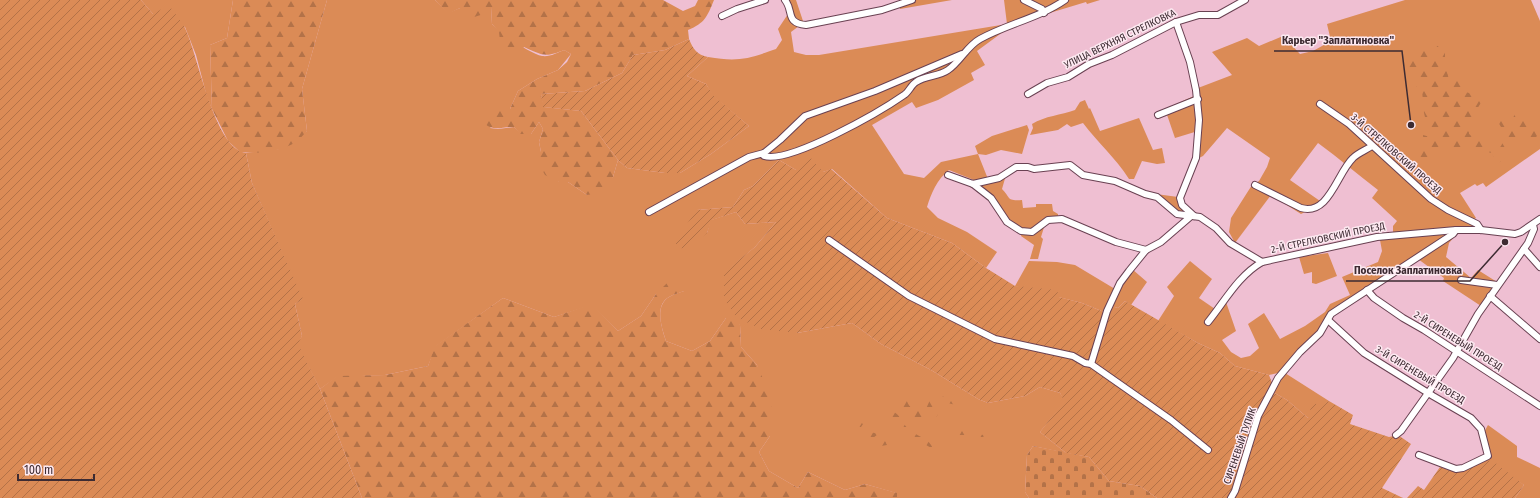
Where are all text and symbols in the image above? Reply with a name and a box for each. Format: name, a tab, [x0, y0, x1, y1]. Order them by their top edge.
street label: УЛИЦА ВЕРХНЯЯ СТРЕЛКОВКА	[1061, 6, 1178, 72]
callout: Карьер "Заплатиновка"	[1274, 28, 1402, 51]
text: Карьер "Заплатиновка"	[1282, 34, 1394, 47]
street label: 3-Й СТРЕЛКОВСКИЙ ПРОЕЗД	[1348, 111, 1445, 197]
street label: 2-Й СТРЕЛКОВСКИЙ ПРОЕЗД	[1270, 219, 1386, 256]
callout: Поселок Заплатиновка	[1346, 258, 1470, 281]
text: Поселок Заплатиновка	[1354, 264, 1463, 277]
street label: 2-Й СИРЕНЕВЫЙ ПРОЕЗД	[1412, 308, 1505, 373]
street label: 3-Й СИРЕНЕВЫЙ ПРОЕЗД	[1373, 343, 1468, 407]
street label: СИРЕНЕВЫЙ ТУПИК	[1220, 405, 1259, 486]
scale bar	[18, 456, 94, 482]
text: 100 m	[24, 463, 53, 477]

